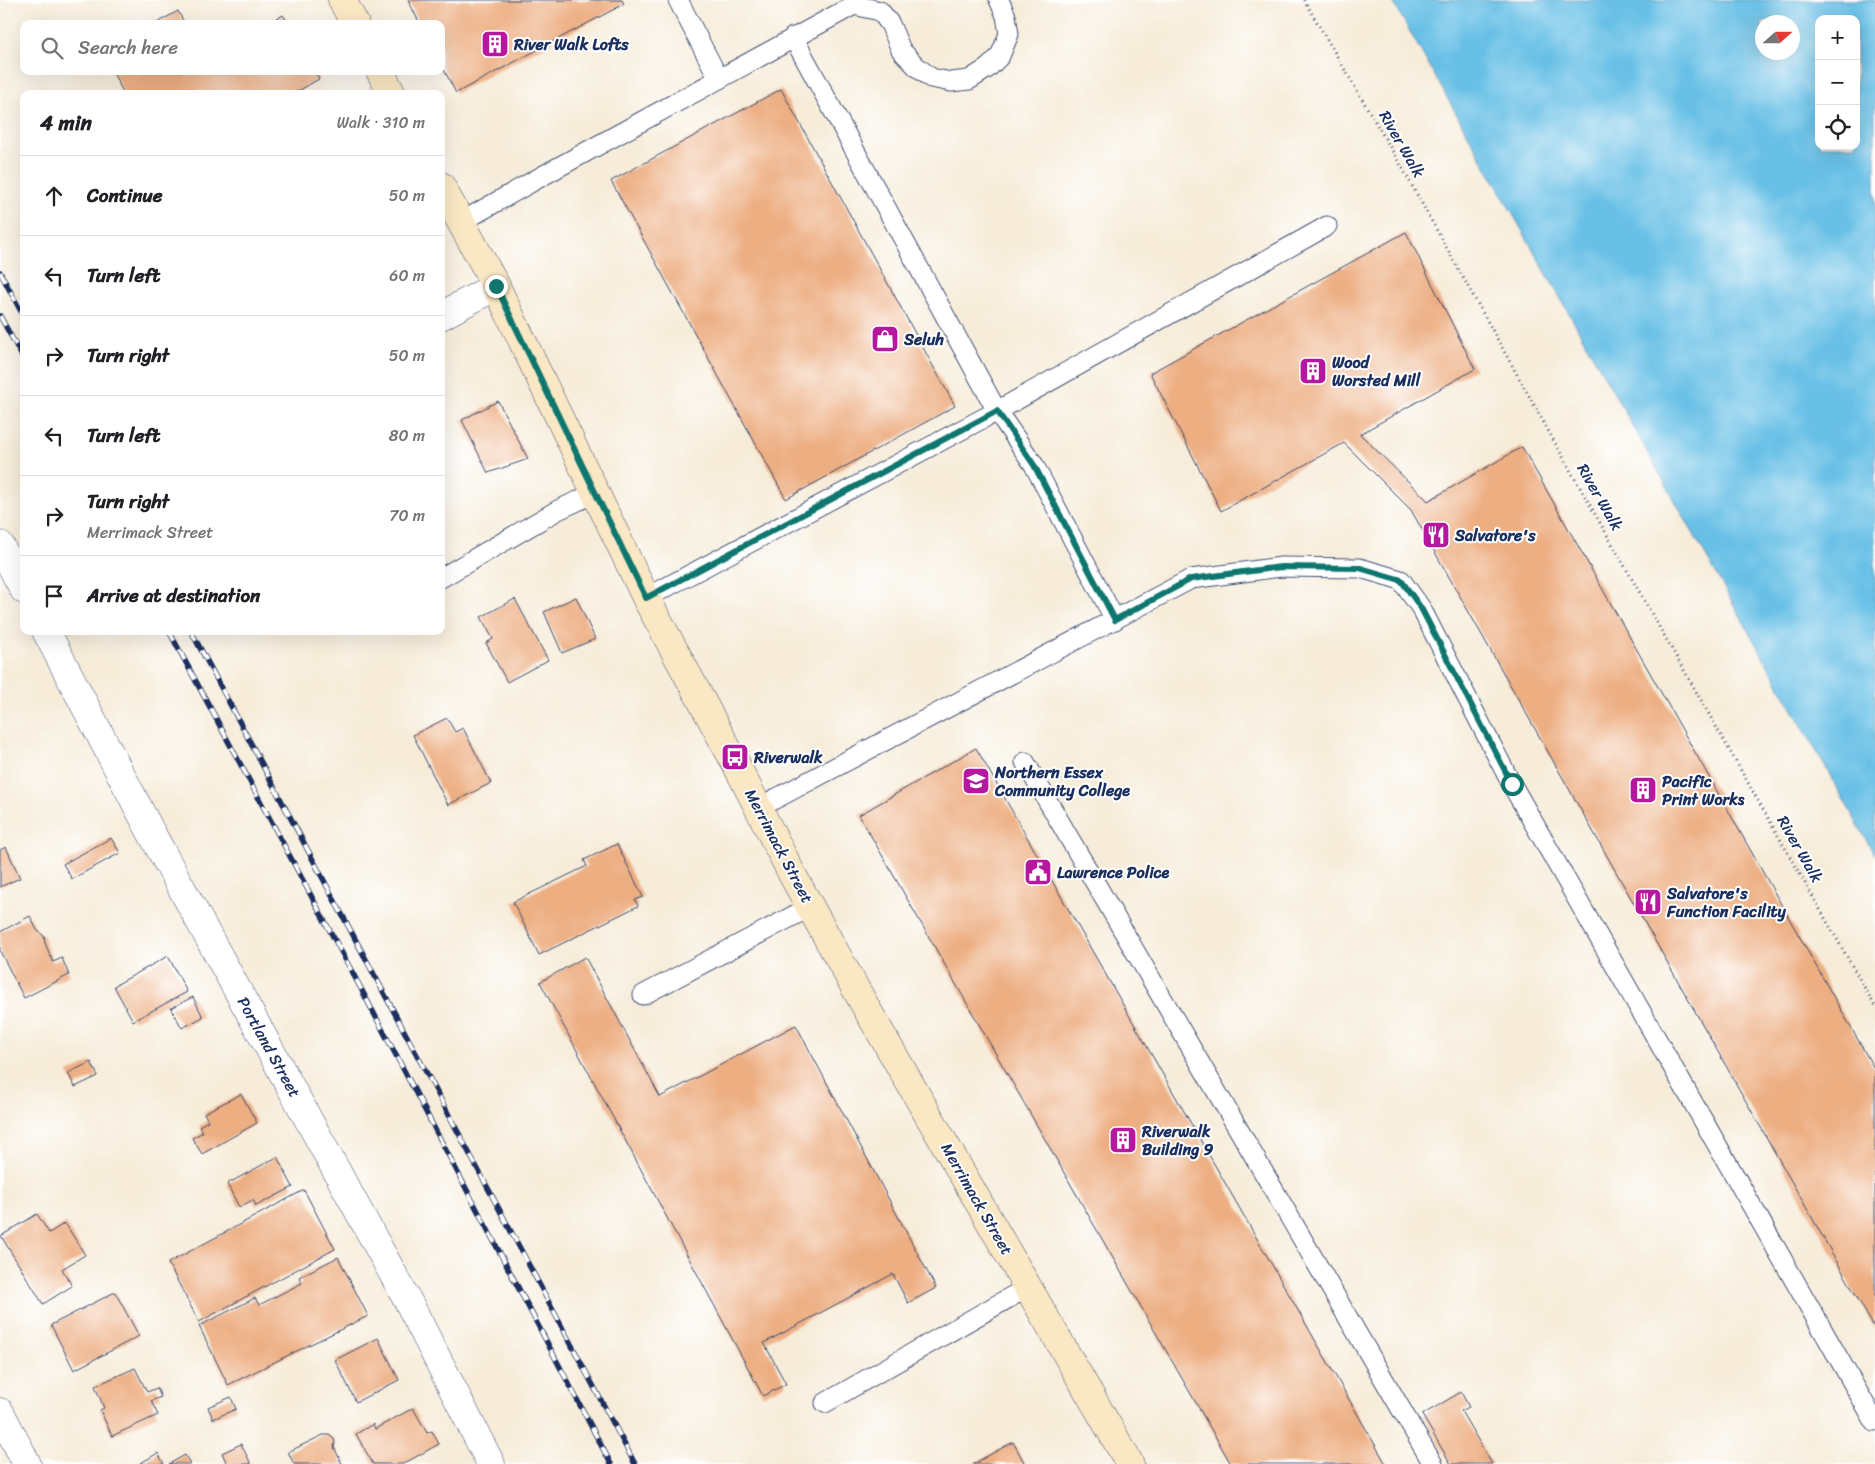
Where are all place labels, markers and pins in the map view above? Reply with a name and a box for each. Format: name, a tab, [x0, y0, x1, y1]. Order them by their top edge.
building icon: River Walk Lofts	[480, 29, 510, 59]
place label: River Walk Lofts	[513, 30, 629, 59]
shop icon: Seluh	[870, 324, 900, 354]
place label: Seluh	[903, 325, 944, 354]
place label: Wood Worsted Mill	[1332, 348, 1422, 395]
building icon: Wood Worsted Mill	[1298, 356, 1328, 386]
restaurant icon: Salvatore's	[1421, 520, 1451, 550]
place label: Salvatore's	[1454, 521, 1536, 550]
bus stop icon: Riverwalk	[720, 742, 750, 772]
place label: Riverwalk	[753, 743, 823, 772]
place label: Northern Essex Community College	[994, 758, 1130, 805]
school or university icon: Northern Essex Community College	[961, 766, 991, 796]
place label: Pacific Print Works	[1662, 767, 1745, 814]
building icon: Pacific Print Works	[1628, 775, 1658, 805]
public building icon: Lawrence Police	[1023, 857, 1053, 887]
place label: Lawrence Police	[1057, 858, 1170, 887]
place label: Salvatore's Function Facility	[1666, 879, 1787, 926]
restaurant icon: Salvatore's Function Facility	[1633, 887, 1663, 917]
place label: Riverwalk Building 9	[1141, 1117, 1213, 1164]
building icon: Riverwalk Building 9	[1108, 1125, 1138, 1155]

